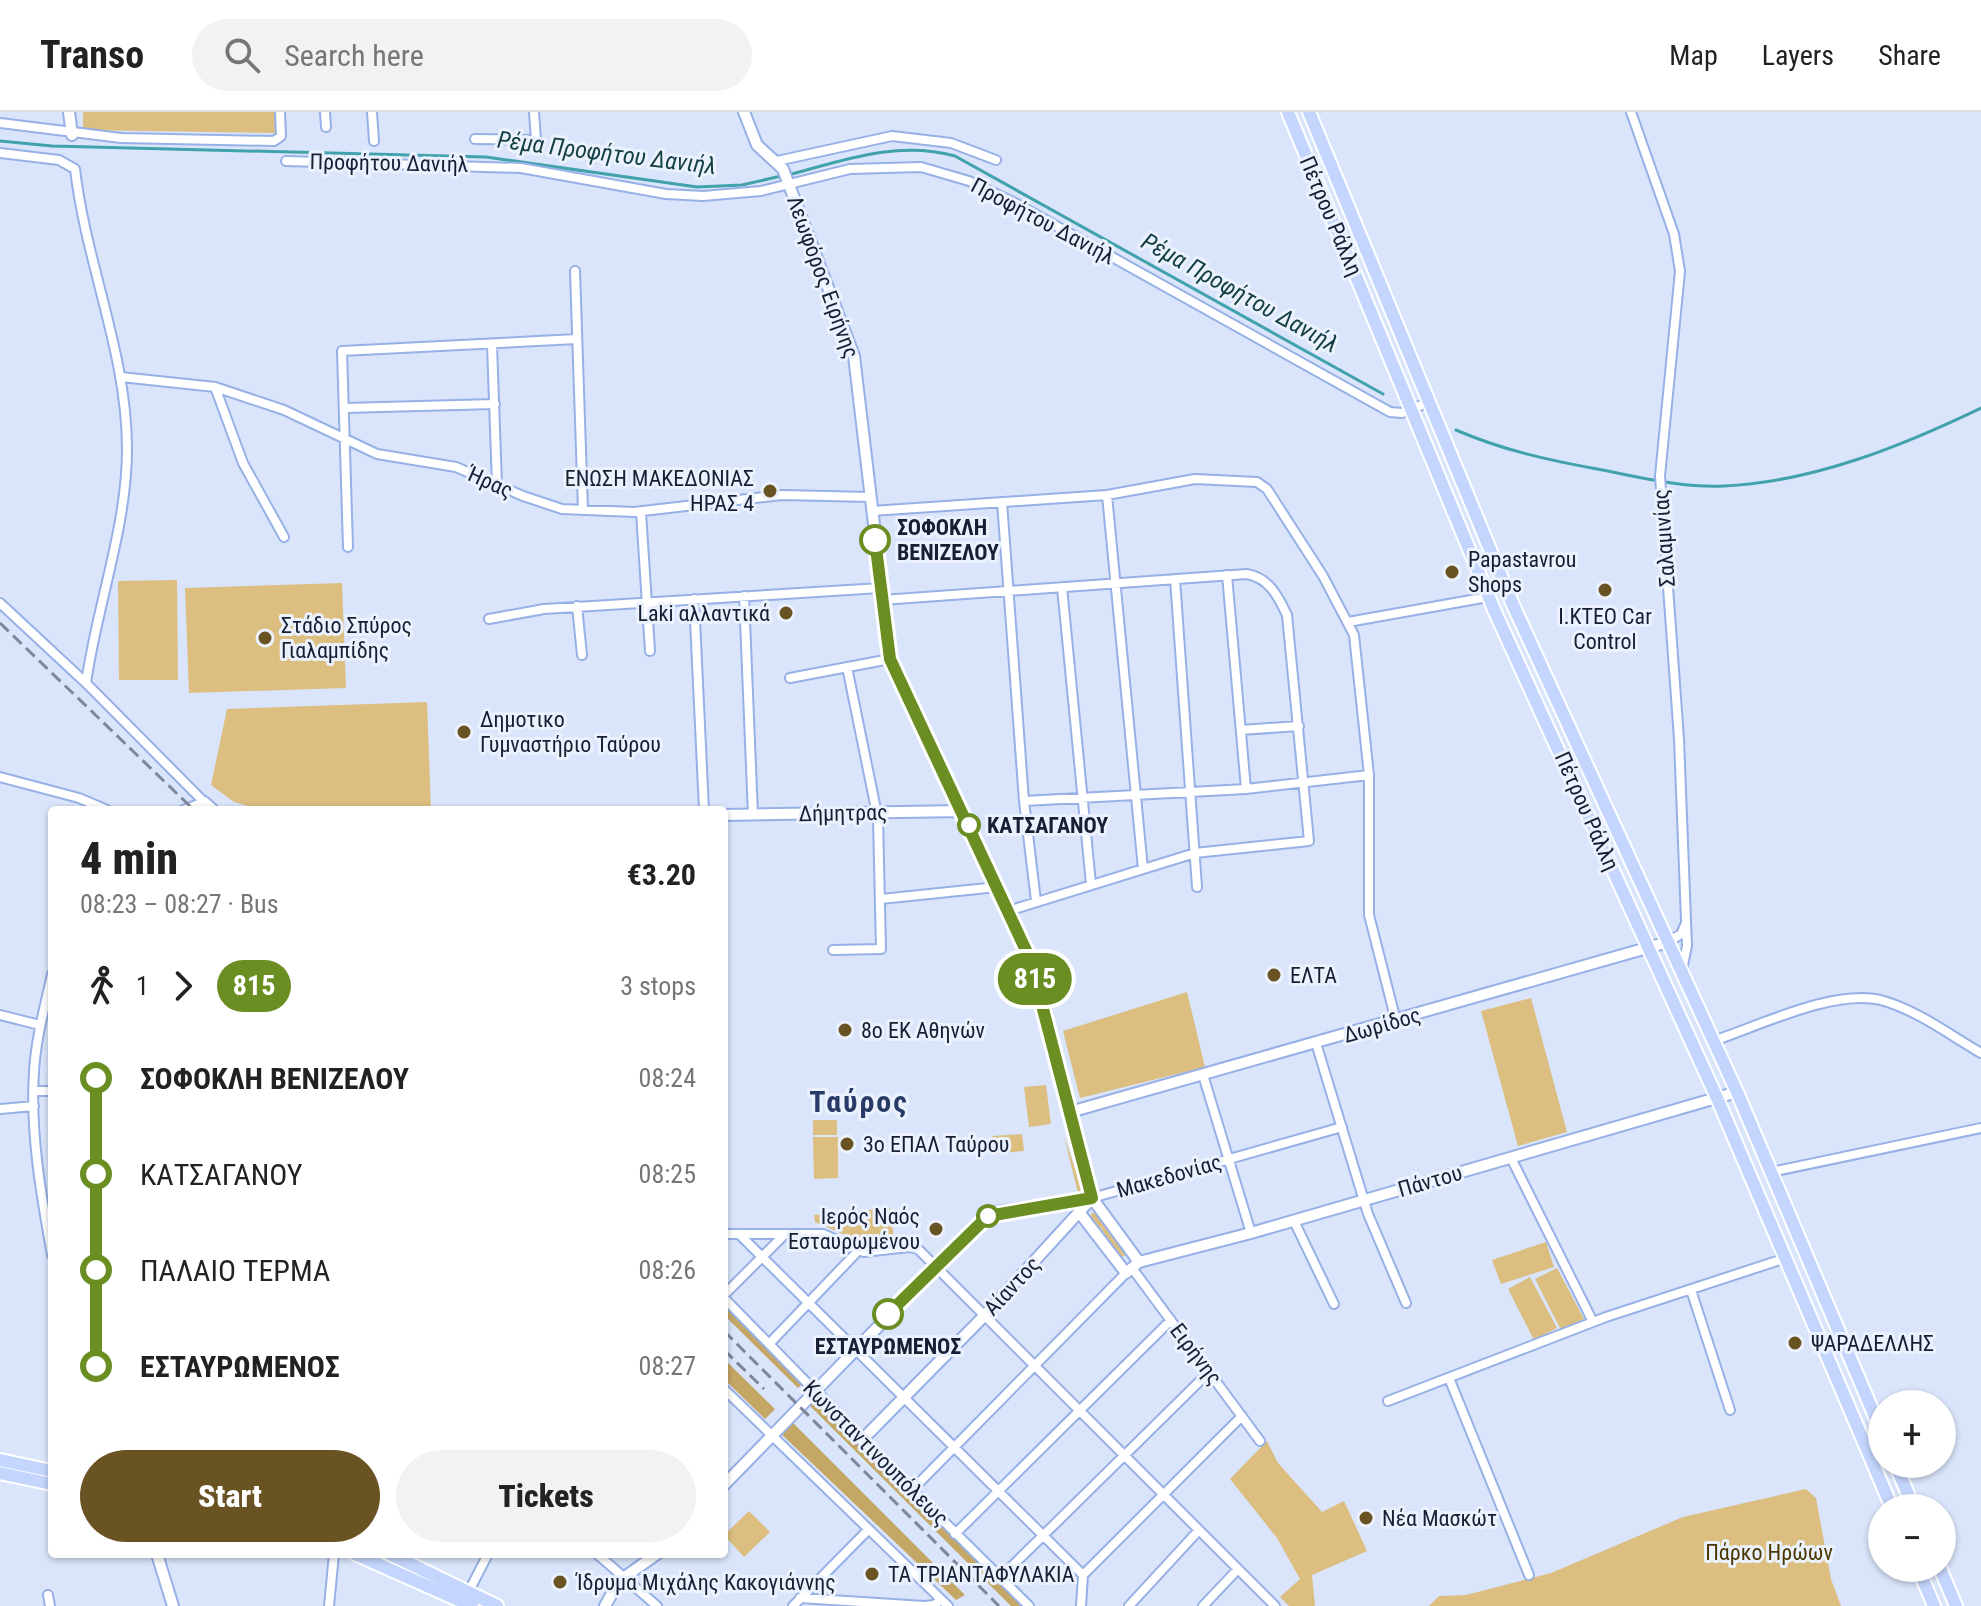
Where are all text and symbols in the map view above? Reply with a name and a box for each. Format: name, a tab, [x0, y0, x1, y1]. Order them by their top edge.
search box	[192, 19, 752, 91]
text: Transo	[40, 33, 144, 77]
icon: search	[220, 33, 264, 77]
text: Search here	[284, 38, 424, 73]
text: Map	[1669, 39, 1718, 72]
text: Layers	[1762, 39, 1834, 72]
text: Share	[1878, 39, 1941, 72]
water label: Ρέμα Προφήτου Δανιήλ	[496, 126, 718, 180]
street label: Προφήτου Δανιήλ	[309, 149, 469, 177]
street label: Πέτρου Ράλλη	[1295, 153, 1367, 279]
street label: Προφήτου Δανιήλ	[967, 173, 1119, 269]
street label: Λεωφόρος Ειρήνης	[782, 192, 864, 362]
water label: Ρέμα Προφήτου Δανιήλ	[1137, 227, 1343, 359]
street label: Ήρας	[463, 461, 517, 503]
place label: ΕΝΩΣΗ ΜΑΚΕΔΟΝΙΑΣ ΗΡΑΣ 4	[565, 466, 754, 516]
marker: ΕΝΩΣΗ ΜΑΚΕΔΟΝΙΑΣ ΗΡΑΣ 4	[761, 482, 779, 500]
street label: Σαλαμινίας	[1648, 488, 1680, 588]
place label: ΣΟΦΟΚΛΗ ΒΕΝΙΖΕΛΟΥ	[897, 515, 999, 565]
marker: ΣΟΦΟΚΛΗ ΒΕΝΙΖΕΛΟΥ	[860, 525, 890, 555]
place label: Papastavrou Shops	[1468, 547, 1577, 597]
marker: Papastavrou Shops	[1443, 563, 1461, 581]
marker: Ι.ΚΤΕΟ Car Control	[1596, 581, 1614, 599]
place label: Laki αλλαντικά	[638, 601, 770, 626]
marker: Laki αλλαντικά	[777, 604, 795, 622]
place label: Ι.ΚΤΕΟ Car Control	[1558, 604, 1652, 654]
place label: Στάδιο Σπύρος Γιαλαμπίδης	[281, 613, 412, 663]
marker: Στάδιο Σπύρος Γιαλαμπίδης	[256, 629, 274, 647]
place label: Δημοτικο Γυμναστήριο Ταύρου	[480, 707, 661, 757]
marker: Δημοτικο Γυμναστήριο Ταύρου	[455, 723, 473, 741]
street label: Πέτρου Ράλλη	[1550, 748, 1624, 874]
street label: Δήμητρας	[798, 800, 888, 826]
place label: ΚΑΤΣΑΓΑΝΟΥ	[987, 813, 1108, 838]
marker: ΚΑΤΣΑΓΑΝΟΥ	[958, 814, 980, 836]
text: 4 min	[80, 833, 178, 885]
text: €3.20	[627, 857, 696, 892]
text: 08:23 – 08:27 · Bus	[80, 889, 279, 919]
line badge: 815	[989, 953, 1081, 1005]
text: 815	[1014, 962, 1056, 995]
place label: ΕΛΤΑ	[1290, 963, 1337, 988]
icon: walk	[80, 964, 124, 1008]
icon: forward	[161, 964, 205, 1008]
marker: ΕΛΤΑ	[1265, 966, 1283, 984]
text: 815	[233, 969, 275, 1002]
text: 1	[136, 971, 149, 1001]
text: 3 stops	[620, 971, 696, 1001]
street label: Δωρίδος	[1341, 1002, 1423, 1048]
place label: 8ο ΕΚ Αθηνών	[861, 1018, 985, 1043]
marker: 8ο ΕΚ Αθηνών	[836, 1021, 854, 1039]
text: ΣΟΦΟΚΛΗ ΒΕΝΙΖΕΛΟΥ	[140, 1061, 409, 1096]
text: 08:24	[639, 1063, 696, 1093]
district label: Ταύρος	[809, 1084, 909, 1119]
place label: 3ο ΕΠΑΛ Ταύρου	[863, 1132, 1009, 1157]
marker: 3ο ΕΠΑΛ Ταύρου	[838, 1135, 856, 1153]
street label: Μακεδονίας	[1114, 1149, 1224, 1203]
text: ΚΑΤΣΑΓΑΝΟΥ	[140, 1157, 303, 1192]
text: 08:25	[639, 1159, 696, 1189]
street label: Πάντου	[1395, 1160, 1465, 1202]
place label: Ιερός Ναός Εσταυρωμένου	[788, 1204, 920, 1254]
unlabelled marker	[977, 1205, 999, 1227]
marker: Ιερός Ναός Εσταυρωμένου	[927, 1220, 945, 1238]
street label: Αίαντος	[979, 1251, 1045, 1321]
text: ΠΑΛΑΙΟ ΤΕΡΜΑ	[140, 1253, 330, 1288]
text: 08:26	[639, 1255, 696, 1285]
marker: ΕΣΤΑΥΡΩΜΕΝΟΣ	[873, 1299, 903, 1329]
street label: Ειρήνης	[1165, 1318, 1227, 1390]
place label: ΨΑΡΑΔΕΛΛΗΣ	[1811, 1331, 1934, 1356]
place label: ΕΣΤΑΥΡΩΜΕΝΟΣ	[815, 1334, 961, 1359]
marker: ΨΑΡΑΔΕΛΛΗΣ	[1786, 1334, 1804, 1352]
text: ΕΣΤΑΥΡΩΜΕΝΟΣ	[140, 1349, 340, 1384]
text: 08:27	[639, 1351, 696, 1381]
street label: Κωνσταντινουπόλεως	[798, 1375, 954, 1531]
map controls	[1868, 1390, 1956, 1582]
button: +	[1868, 1390, 1956, 1478]
button: Start	[80, 1450, 380, 1542]
button: Tickets	[396, 1450, 696, 1542]
button: −	[1868, 1494, 1956, 1582]
place label: Νέα Μασκώτ	[1382, 1506, 1497, 1531]
marker: Νέα Μασκώτ	[1357, 1509, 1375, 1527]
park label: Πάρκο Ηρώων	[1705, 1540, 1833, 1565]
place label: ΤΑ ΤΡΙΑΝΤΑΦΥΛΑΚΙΑ	[888, 1562, 1075, 1587]
marker: ΤΑ ΤΡΙΑΝΤΑΦΥΛΑΚΙΑ	[863, 1565, 881, 1583]
place label: Ίδρυμα Μιχάλης Κακογιάννης	[575, 1570, 836, 1595]
marker: Ίδρυμα Μιχάλης Κακογιάννης	[551, 1573, 569, 1591]

